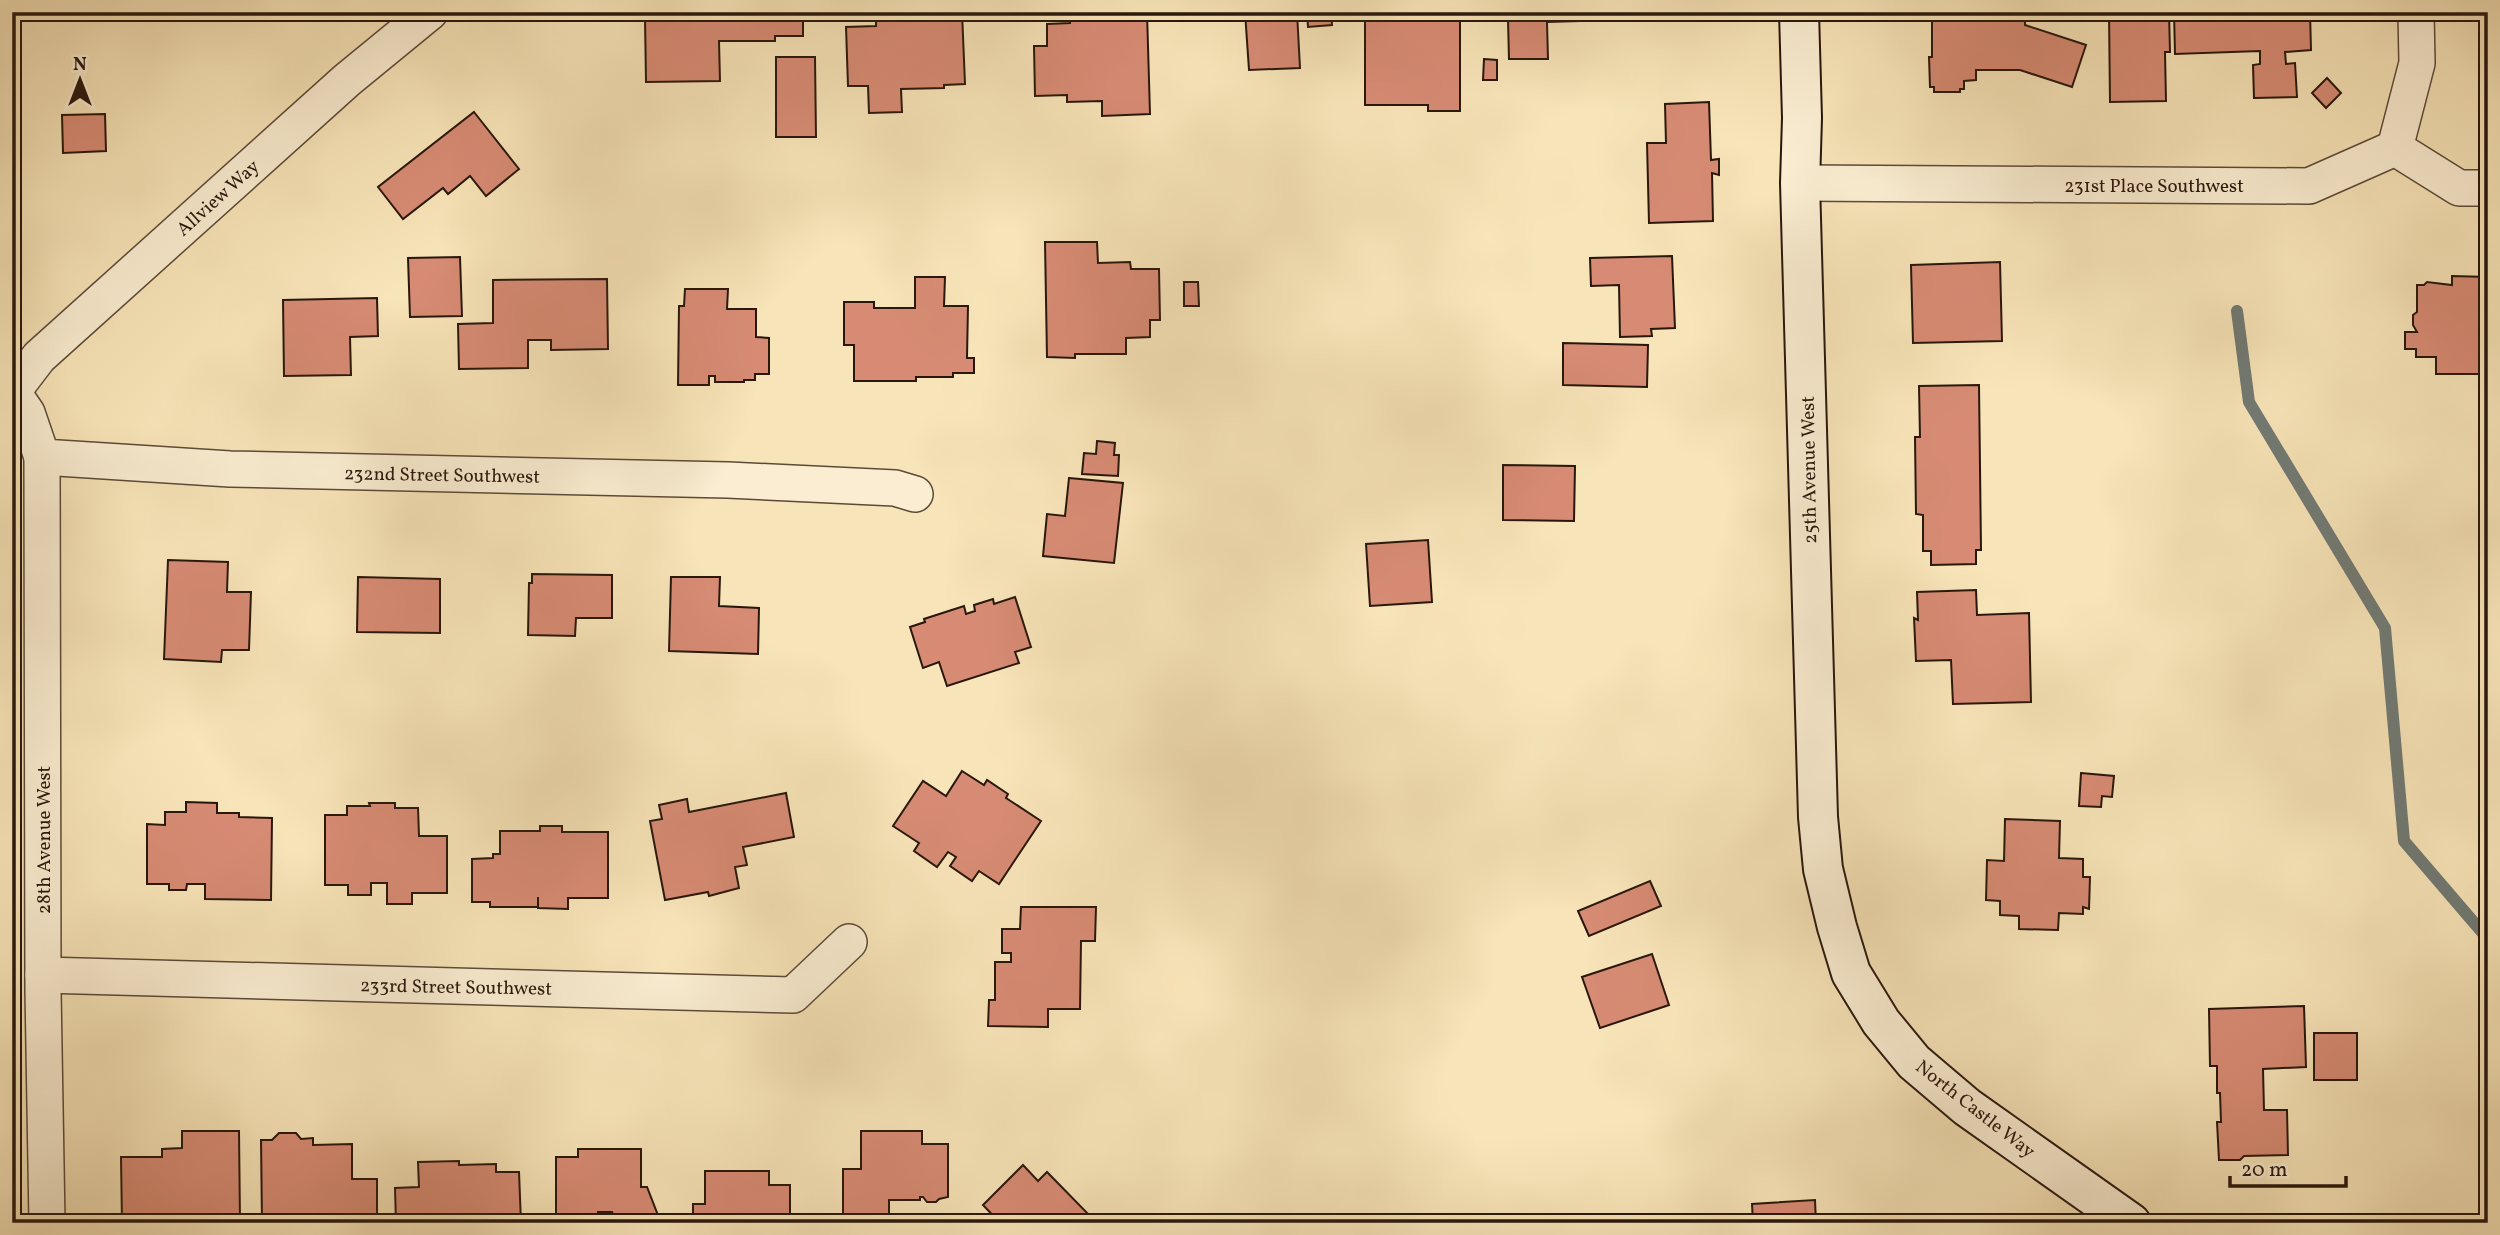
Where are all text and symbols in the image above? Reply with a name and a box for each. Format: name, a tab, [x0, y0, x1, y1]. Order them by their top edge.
north arrow	[46, 46, 116, 116]
text: N	[73, 52, 87, 78]
street label: Allview Way	[171, 154, 266, 243]
street label: 231st Place Southwest	[2064, 174, 2244, 200]
street label: 25th Avenue West	[1796, 395, 1824, 544]
street label: 232nd Street Southwest	[344, 461, 540, 491]
street label: 28th Avenue West	[32, 765, 58, 914]
street label: 233rd Street Southwest	[360, 973, 552, 1003]
street label: North Castle Way	[1909, 1055, 2040, 1165]
scale bar	[2230, 1144, 2346, 1188]
text: 20 m	[2241, 1156, 2287, 1185]

